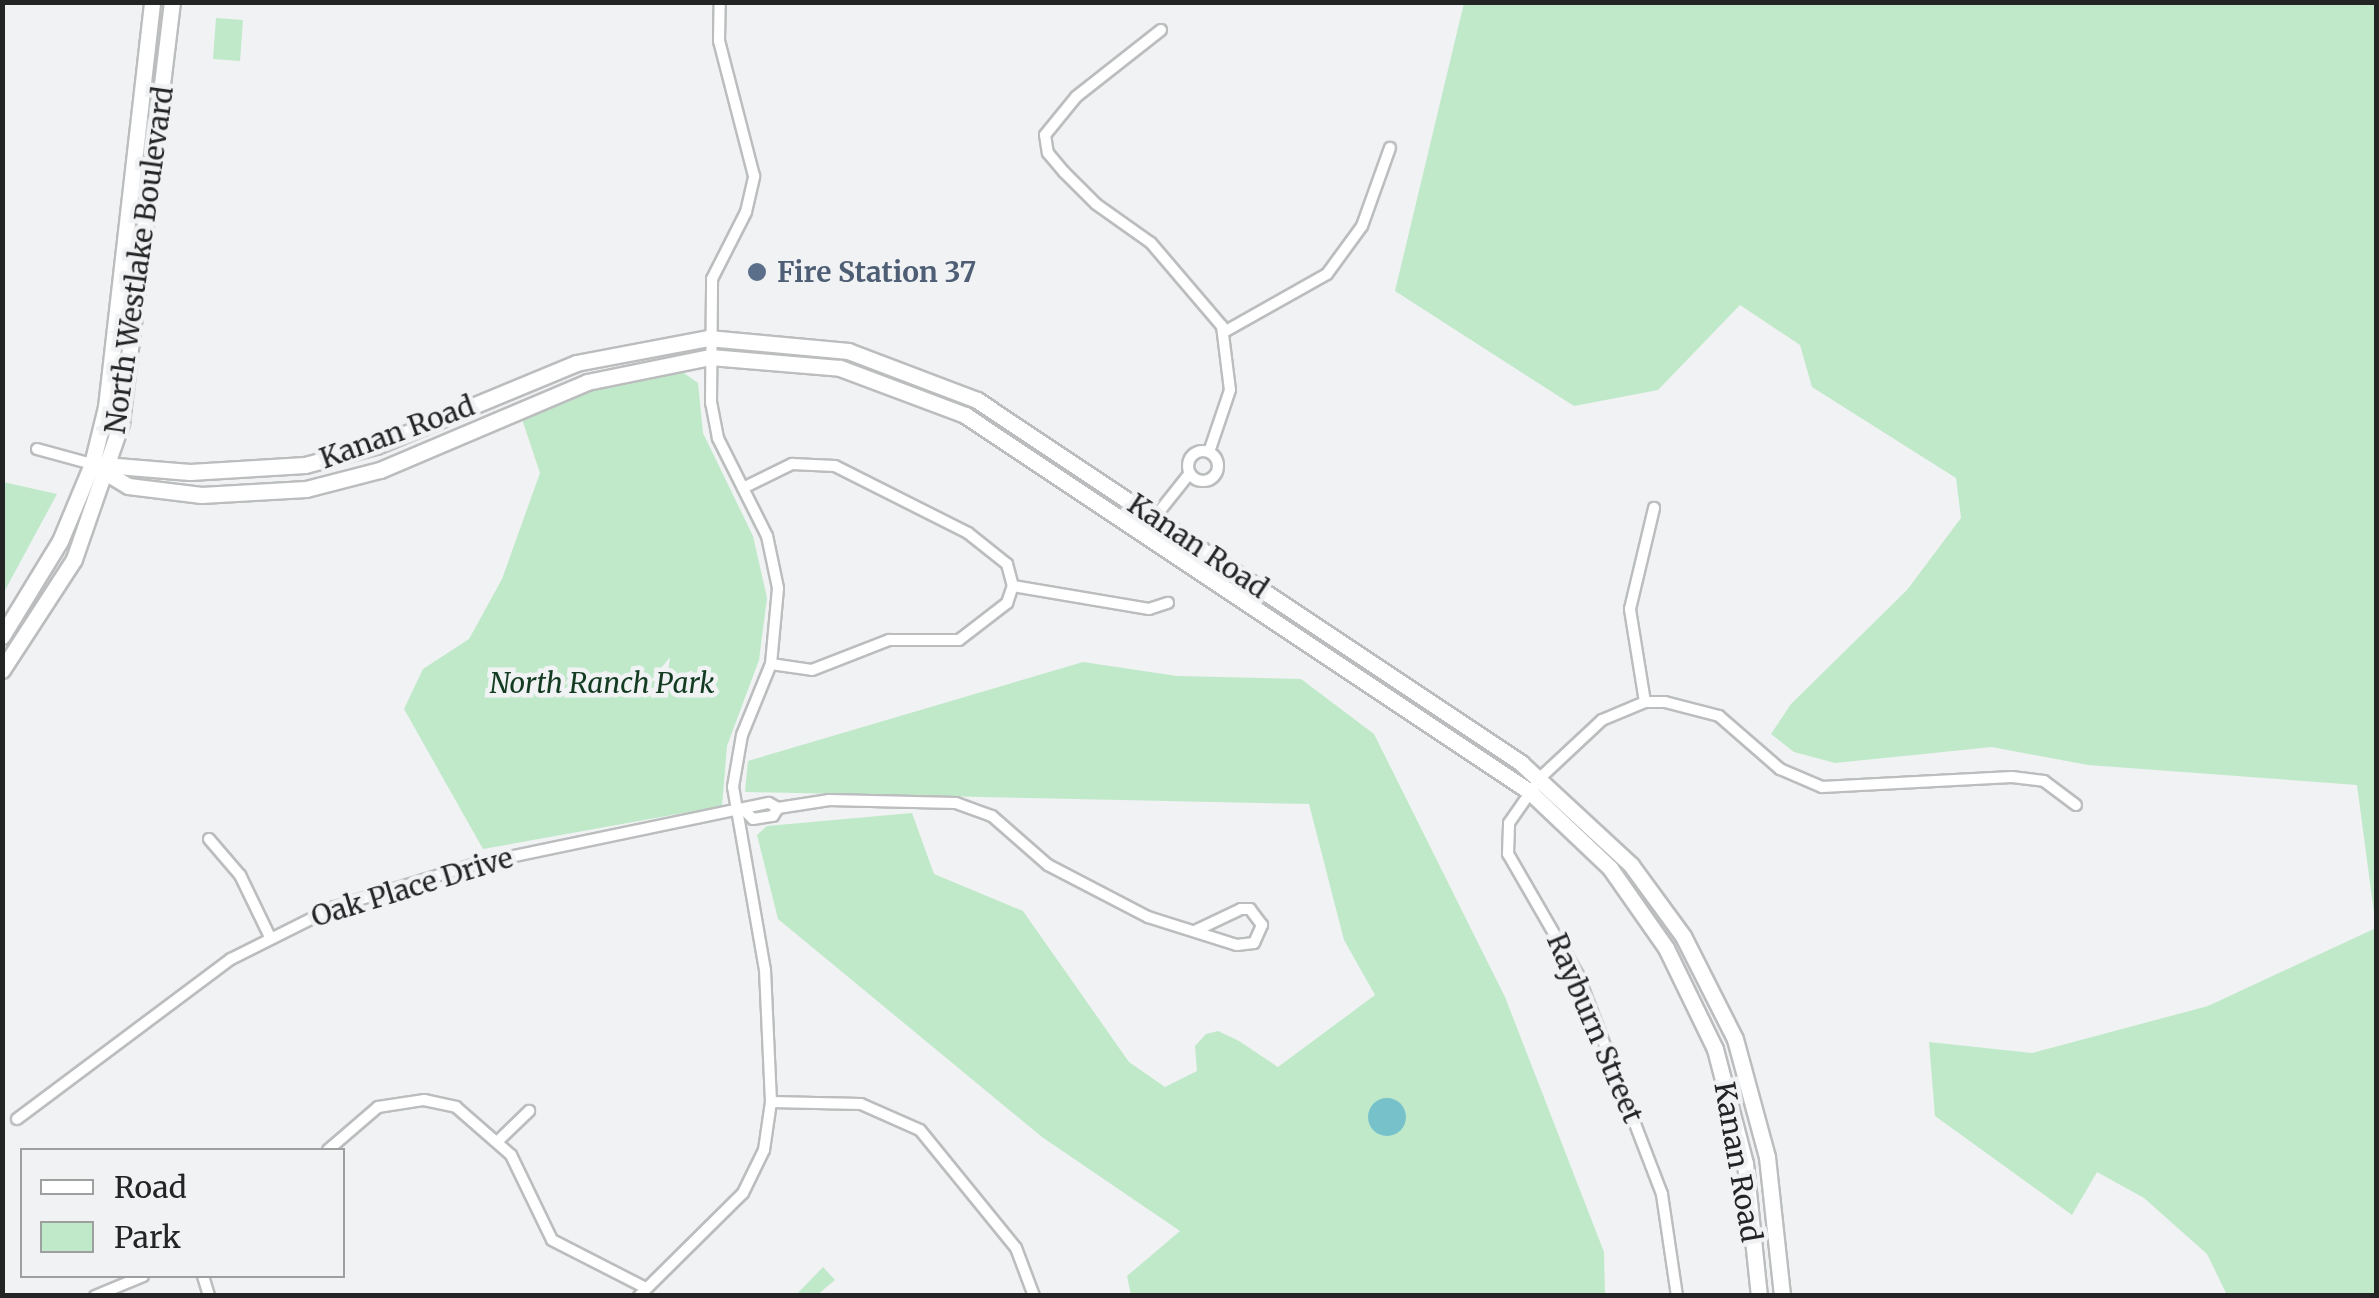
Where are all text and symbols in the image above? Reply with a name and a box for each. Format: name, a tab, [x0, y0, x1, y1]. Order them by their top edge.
street label: North Westlake Boulevard	[98, 84, 180, 436]
place label: Fire Station 37	[777, 255, 976, 289]
marker: Fire Station 37	[746, 261, 768, 283]
street label: Kanan Road	[315, 389, 479, 475]
street label: Kanan Road	[1122, 487, 1274, 605]
park label: North Ranch Park	[489, 666, 715, 700]
street label: Oak Place Drive	[307, 840, 517, 934]
street label: Rayburn Street	[1540, 928, 1650, 1128]
street label: Kanan Road	[1707, 1079, 1769, 1245]
legend	[20, 1148, 345, 1278]
text: Road	[114, 1168, 187, 1206]
text: Park	[114, 1218, 181, 1256]

